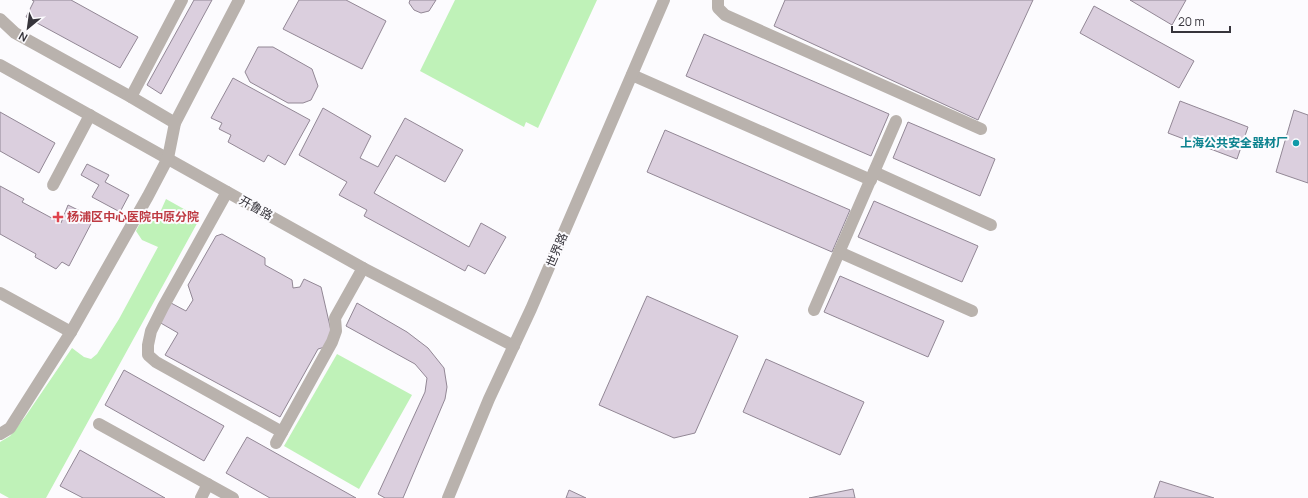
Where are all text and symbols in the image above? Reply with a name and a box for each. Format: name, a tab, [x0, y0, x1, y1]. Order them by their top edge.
north arrow	[8, 8, 48, 48]
scale bar	[1172, 8, 1230, 34]
text: 20 m	[1178, 13, 1205, 30]
text: N	[16, 29, 30, 46]
place label: 上海公共安全器材厂	[1180, 134, 1288, 151]
marker: 上海公共安全器材厂	[1291, 138, 1301, 148]
street label: 开鲁路	[236, 191, 276, 224]
place label: 杨浦区中心医院中原分院	[67, 208, 199, 225]
marker: 杨浦区中心医院中原分院	[52, 211, 64, 223]
street label: 世界路	[542, 230, 571, 270]

